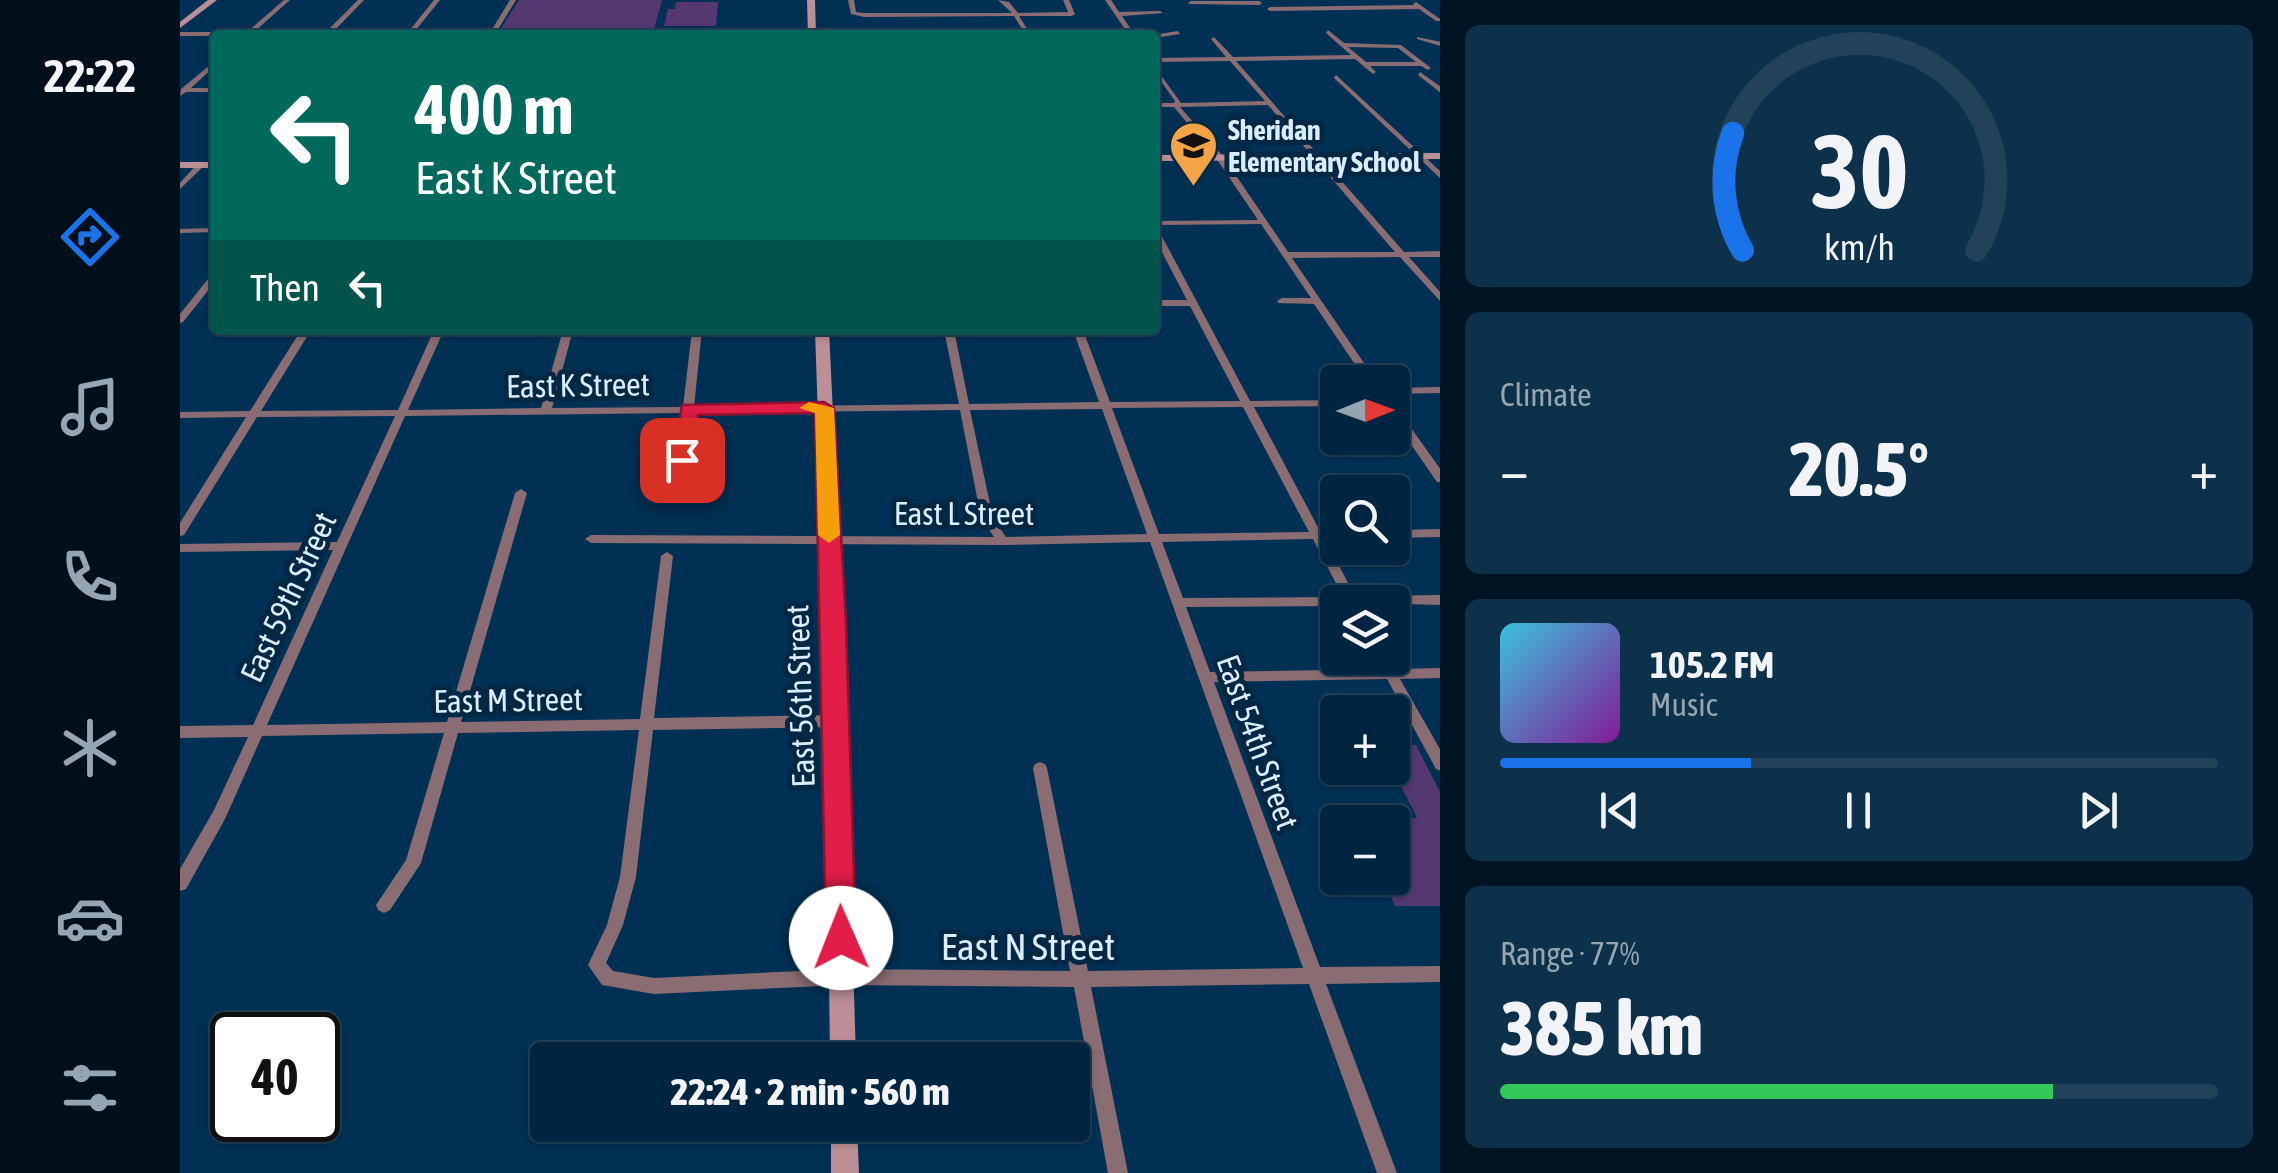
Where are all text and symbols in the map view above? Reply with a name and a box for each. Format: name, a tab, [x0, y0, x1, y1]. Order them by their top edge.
text: 22:22	[44, 50, 136, 102]
text: 400 m	[415, 69, 574, 149]
icon: left	[250, 70, 380, 200]
text: 30	[1810, 111, 1908, 230]
place label: Sheridan Elementary School	[1228, 114, 1421, 178]
school or university icon: Sheridan Elementary School	[1167, 120, 1219, 188]
text: East K Street	[415, 152, 617, 204]
icon: directions	[55, 202, 125, 272]
text: km/h	[1824, 227, 1894, 268]
icon: left	[340, 260, 395, 315]
text: Then	[250, 266, 320, 309]
street label: East K Street	[506, 365, 650, 405]
north arrow	[1320, 365, 1410, 455]
map controls	[1320, 365, 1410, 895]
icon: music	[55, 372, 125, 442]
text: Climate	[1500, 376, 1592, 413]
pin	[640, 418, 725, 503]
text: 20.5°	[1789, 426, 1929, 512]
icon: arrive	[655, 433, 710, 488]
text: −	[1500, 438, 1529, 501]
text: +	[2189, 438, 2218, 501]
button: search	[1320, 475, 1410, 565]
street label: East L Street	[894, 495, 1034, 532]
street label: East 59th Street	[233, 506, 343, 688]
icon: phone	[55, 542, 125, 612]
button: layers	[1320, 585, 1410, 675]
street label: East 56th Street	[778, 604, 822, 788]
text: 105.2 FM	[1650, 643, 1774, 686]
street label: East 54th Street	[1209, 650, 1307, 834]
street label: East M Street	[433, 680, 583, 720]
text: Music	[1650, 686, 1717, 723]
button: +	[1320, 695, 1410, 785]
icon: climate	[55, 713, 125, 783]
icon: previous	[1592, 783, 1647, 838]
icon: pause	[1831, 783, 1886, 838]
icon: next	[2071, 783, 2126, 838]
button: −	[1320, 805, 1410, 895]
icon: car	[55, 883, 125, 953]
position arrow	[789, 886, 893, 990]
street label: East N Street	[941, 925, 1115, 968]
text: Range · 77%	[1500, 935, 1640, 972]
text: 385 km	[1500, 985, 1703, 1071]
speed limit sign: 40	[210, 1012, 340, 1142]
icon: filters	[55, 1053, 125, 1123]
text: 22:24 · 2 min · 560 m	[670, 1070, 950, 1113]

